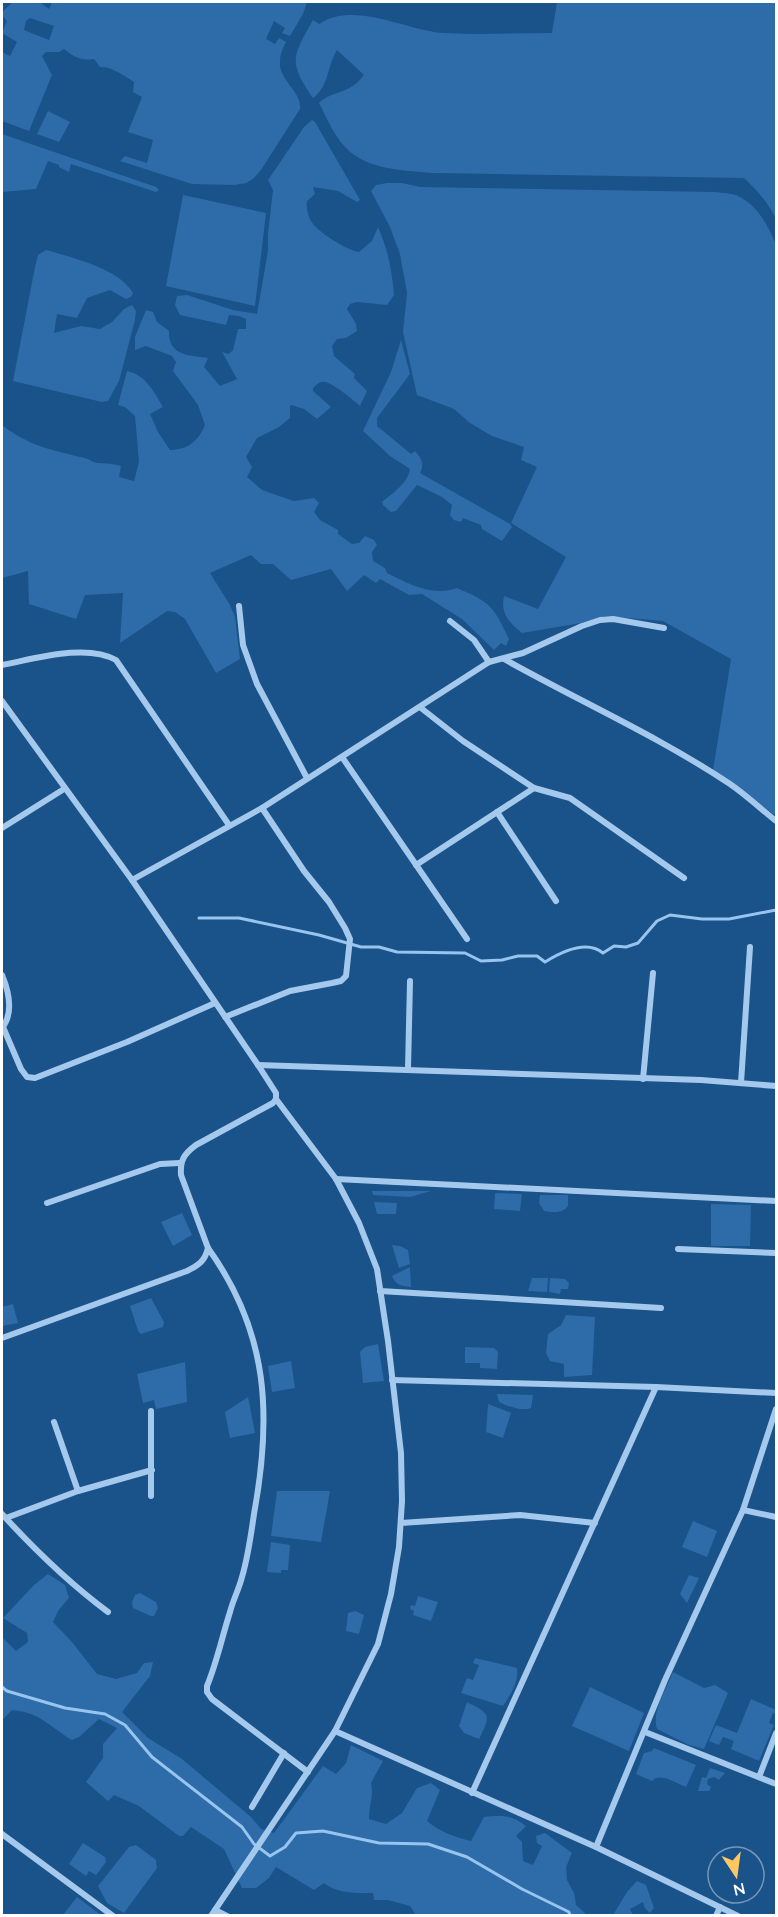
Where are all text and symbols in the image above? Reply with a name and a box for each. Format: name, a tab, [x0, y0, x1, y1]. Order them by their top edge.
north arrow	[706, 1845, 766, 1905]
text: N	[731, 1879, 747, 1901]

